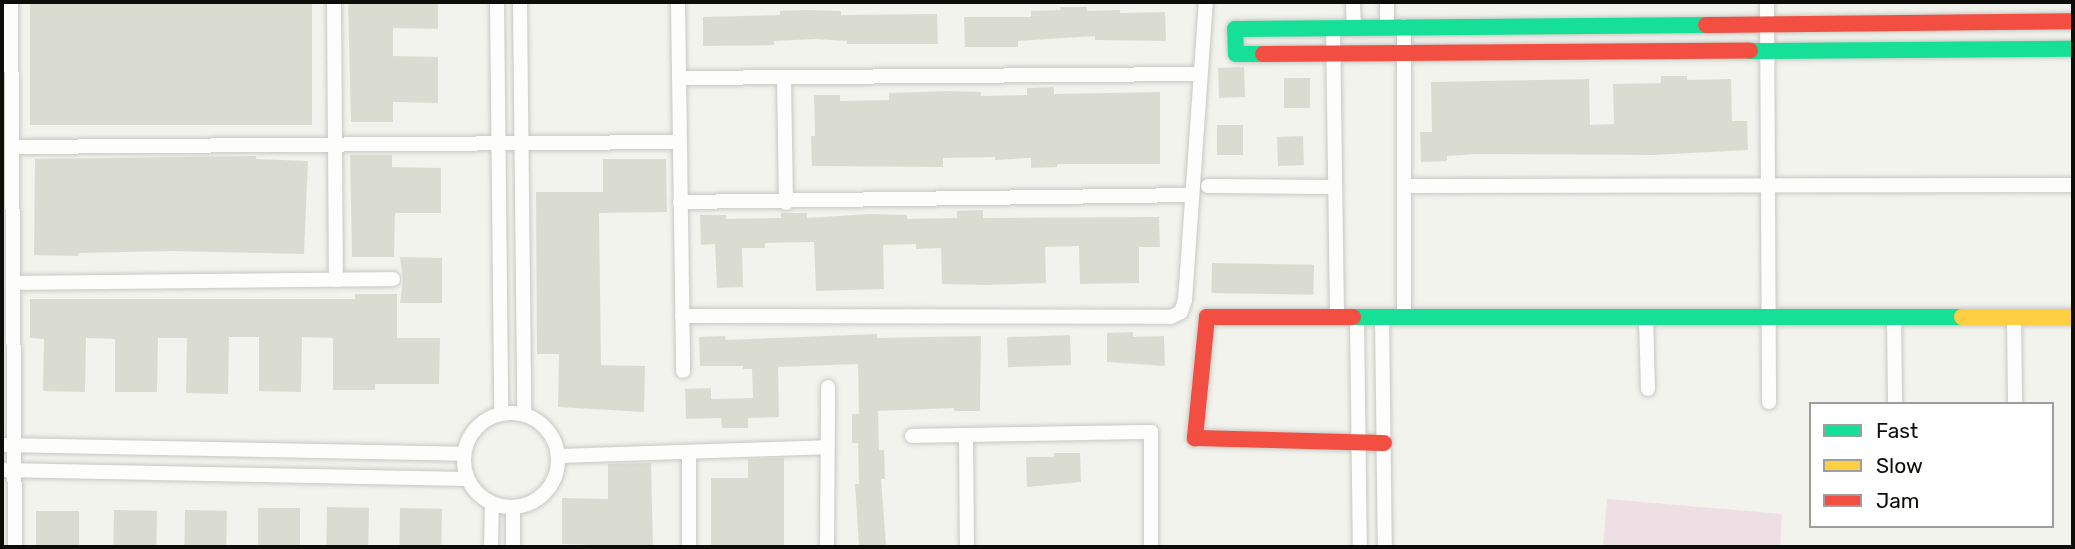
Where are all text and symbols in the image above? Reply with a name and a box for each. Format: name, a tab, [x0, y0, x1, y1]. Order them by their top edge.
legend	[1809, 402, 2054, 528]
text: Fast	[1876, 418, 1918, 443]
text: Slow	[1876, 453, 1923, 478]
text: Jam	[1876, 488, 1920, 513]

